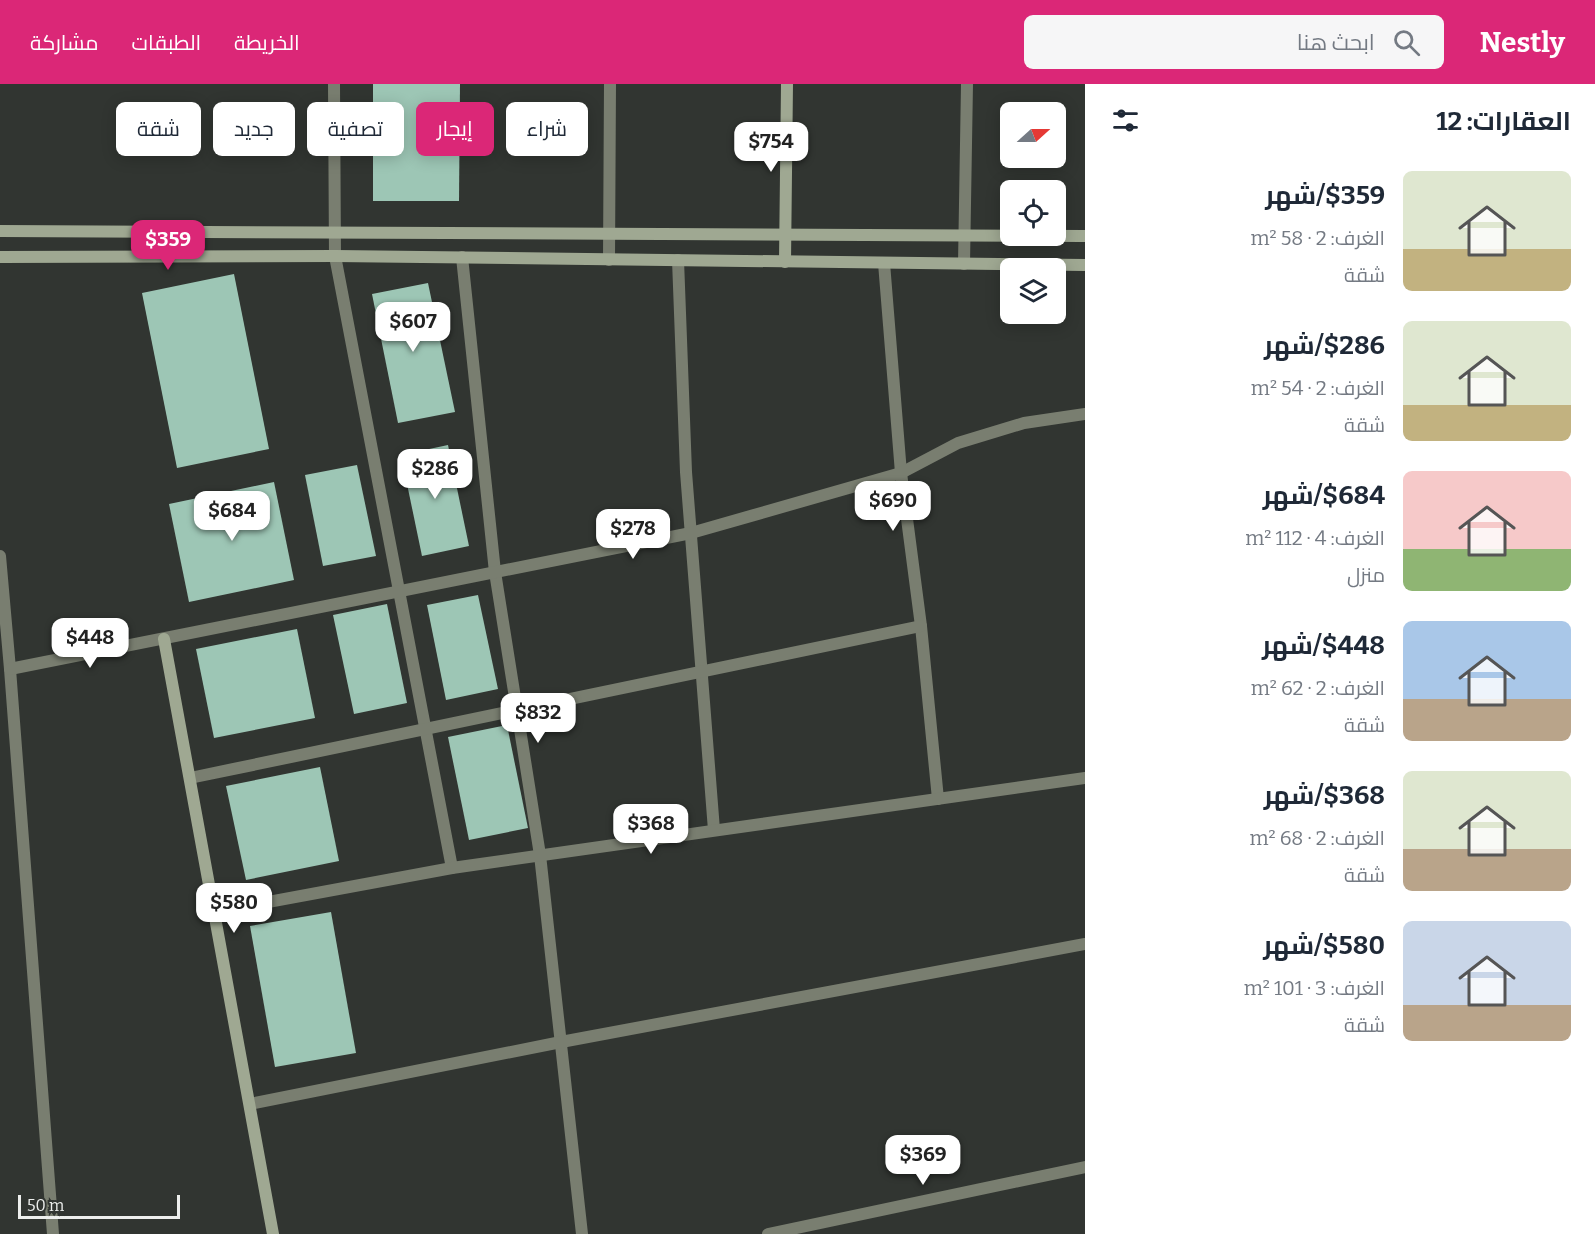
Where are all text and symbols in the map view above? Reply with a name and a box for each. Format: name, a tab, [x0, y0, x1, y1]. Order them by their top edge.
search box	[1024, 15, 1444, 69]
icon: search	[1390, 26, 1423, 59]
text: Nestly	[1480, 26, 1565, 59]
text: ابحث هنا	[1297, 29, 1375, 56]
text: مشاركة	[30, 30, 99, 56]
text: الطبقات	[132, 30, 201, 56]
text: الخريطة	[234, 30, 300, 56]
chip: شقة	[116, 102, 201, 156]
chip: جديد	[213, 102, 295, 156]
chip: تصفية	[307, 102, 404, 156]
chip: إيجار	[416, 102, 494, 156]
chip: شراء	[506, 102, 588, 156]
north arrow	[1000, 102, 1066, 168]
map controls	[1000, 102, 1066, 324]
icon: filters	[1109, 104, 1142, 137]
text: العقارات: 12	[1436, 106, 1571, 137]
pin: $754	[735, 122, 807, 173]
text: $754	[748, 129, 794, 153]
button: locate	[1000, 180, 1066, 246]
text: $359/شهر	[1265, 180, 1385, 211]
icon: home	[1451, 195, 1523, 267]
pin: $359	[132, 220, 204, 271]
text: الغرف: 2 · 58 m²	[1251, 226, 1385, 250]
text: $359	[145, 227, 191, 251]
button: layers	[1000, 258, 1066, 324]
text: شقة	[1344, 263, 1385, 287]
pin: $607	[377, 302, 449, 353]
text: $607	[389, 309, 437, 333]
text: $286/شهر	[1264, 330, 1385, 361]
icon: home	[1451, 345, 1523, 417]
text: الغرف: 2 · 54 m²	[1251, 376, 1385, 400]
text: شقة	[1344, 413, 1385, 437]
pin: $286	[399, 449, 471, 500]
text: $286	[411, 456, 459, 480]
text: $684/شهر	[1263, 480, 1385, 511]
pin: $690	[857, 481, 929, 532]
text: $690	[869, 488, 917, 512]
pin: $684	[196, 491, 268, 542]
icon: home	[1451, 495, 1523, 567]
text: $684	[208, 498, 256, 522]
pin: $278	[597, 509, 669, 560]
text: $278	[610, 516, 656, 540]
text: الغرف: 4 · 112 m²	[1245, 526, 1385, 550]
text: منزل	[1347, 563, 1385, 587]
pin: $448	[54, 618, 126, 669]
text: $448	[66, 625, 114, 649]
text: $448/شهر	[1262, 630, 1385, 661]
icon: home	[1451, 645, 1523, 717]
text: الغرف: 2 · 62 m²	[1251, 676, 1385, 700]
pin: $832	[502, 693, 574, 744]
text: $832	[515, 700, 561, 724]
text: شقة	[1344, 713, 1385, 737]
text: $368/شهر	[1264, 780, 1385, 811]
icon: home	[1451, 795, 1523, 867]
pin: $368	[615, 804, 687, 855]
text: $368	[627, 811, 675, 835]
text: الغرف: 2 · 68 m²	[1249, 826, 1385, 850]
text: شقة	[1344, 863, 1385, 887]
pin: $580	[198, 883, 270, 934]
text: $580	[210, 890, 258, 914]
text: $580/شهر	[1263, 930, 1385, 961]
icon: home	[1451, 945, 1523, 1017]
text: الغرف: 3 · 101 m²	[1244, 976, 1385, 1000]
text: شقة	[1344, 1013, 1385, 1037]
pin: $369	[887, 1135, 959, 1186]
text: $369	[899, 1142, 947, 1166]
scale bar	[18, 1192, 180, 1220]
text: 50 m	[27, 1196, 64, 1215]

